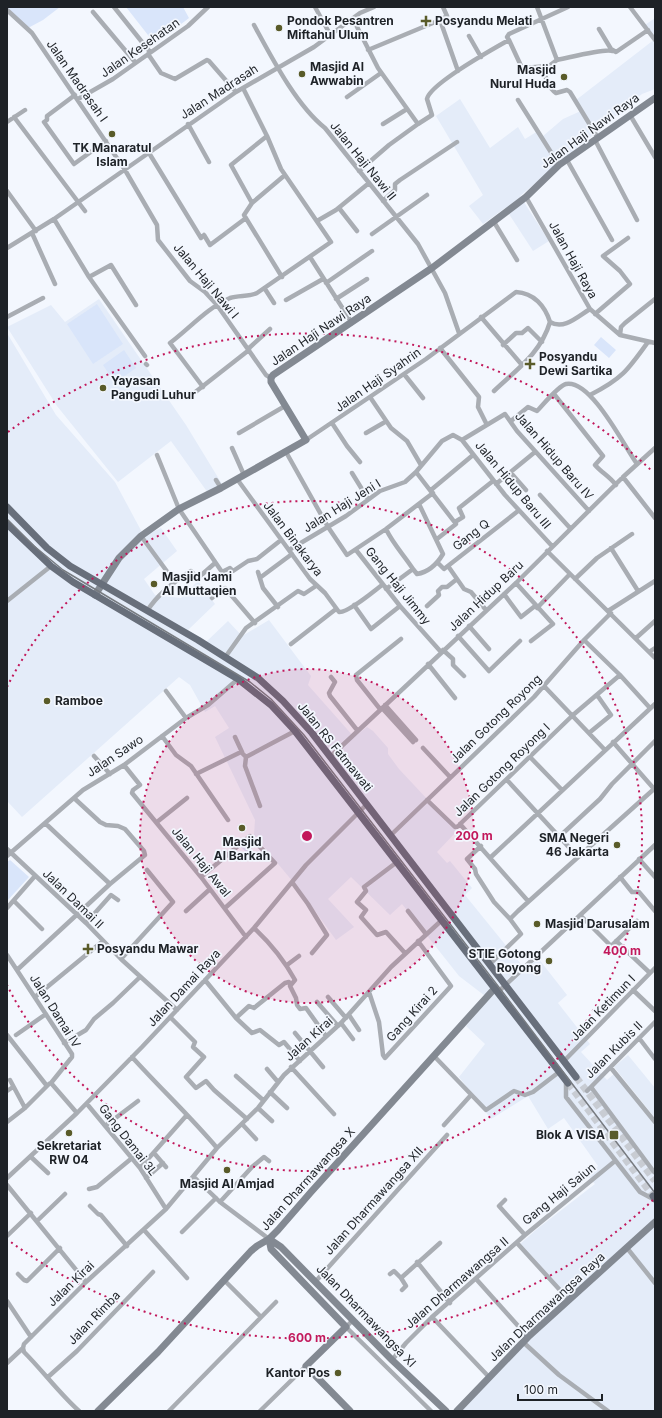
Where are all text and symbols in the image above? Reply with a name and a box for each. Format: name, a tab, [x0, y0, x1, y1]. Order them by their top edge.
place label: Pondok Pesantren Miftahul Ulum	[287, 13, 394, 42]
place label: Posyandu Melati	[435, 13, 532, 28]
street label: Jalan Kesehatan	[97, 15, 182, 80]
marker: Posyandu Melati	[420, 15, 432, 27]
marker: Pondok Pesantren Miftahul Ulum	[274, 23, 284, 33]
street label: Jalan Madrasah I	[44, 37, 111, 125]
place label: Masjid Al Awwabin	[310, 59, 364, 88]
street label: Jalan Madrasah	[177, 61, 261, 122]
place label: Masjid Nurul Huda	[490, 62, 556, 91]
marker: Masjid Al Awwabin	[297, 69, 307, 79]
marker: Masjid Nurul Huda	[559, 72, 569, 82]
street label: Jalan Haji Nawi Raya	[538, 90, 642, 171]
street label: Jalan Haji Nawi II	[327, 118, 400, 203]
marker: TK Manaratul Islam	[107, 129, 117, 139]
place label: TK Manaratul Islam	[73, 140, 151, 169]
street label: Jalan Haji Raya	[546, 218, 601, 301]
street label: Jalan Haji Nawi I	[171, 240, 242, 321]
street label: Jalan Haji Nawi Raya	[268, 290, 374, 369]
street label: Jalan Haji Syahrin	[332, 344, 424, 415]
place label: Posyandu Dewi Sartika	[539, 349, 612, 378]
marker: Posyandu Dewi Sartika	[524, 358, 536, 370]
place label: Yayasan Pangudi Luhur	[111, 373, 196, 402]
marker: Yayasan Pangudi Luhur	[98, 383, 108, 393]
street label: Jalan Hidup Baru IV	[512, 409, 597, 503]
street label: Jalan Hidup Baru III	[472, 438, 554, 532]
street label: Jalan Haji Jeni I	[300, 476, 383, 536]
street label: Jalan Binakarya	[260, 498, 326, 579]
street label: Gang Q	[449, 516, 492, 554]
street label: Gang Haji Jimmy	[362, 544, 434, 628]
street label: Jalan Hidup Baru	[445, 557, 526, 634]
place label: Masjid Jami Al Muttaqien	[162, 569, 237, 598]
marker: Masjid Jami Al Muttaqien	[149, 579, 159, 589]
street label: Jalan Gotong Royong	[447, 671, 545, 766]
place label: Ramboe	[55, 693, 103, 708]
marker: Ramboe	[42, 696, 52, 706]
street label: Jalan RS Fatmawati	[295, 699, 376, 794]
street label: Jalan Gotong Royong I	[450, 720, 553, 819]
street label: Jalan Sawo	[84, 731, 146, 780]
marker: Masjid Al Barkah	[237, 823, 247, 833]
street label: Jalan Haji Awal	[169, 824, 234, 900]
text: 200 m	[455, 828, 493, 843]
centre of rings	[300, 829, 314, 843]
place label: SMA Negeri 46 Jakarta	[539, 830, 609, 859]
place label: Masjid Al Barkah	[214, 834, 270, 863]
marker: SMA Negeri 46 Jakarta	[612, 840, 622, 850]
street label: Jalan Damai II	[40, 866, 107, 932]
place label: Masjid Darusalam	[545, 916, 650, 931]
marker: Masjid Darusalam	[532, 919, 542, 929]
place label: Posyandu Mawar	[97, 941, 198, 956]
marker: Posyandu Mawar	[82, 943, 94, 955]
text: 400 m	[603, 943, 641, 958]
street label: Jalan Damai Raya	[144, 946, 223, 1029]
place label: STIE Gotong Royong	[469, 946, 541, 975]
marker: STIE Gotong Royong	[544, 956, 554, 966]
street label: Jalan Damai IV	[27, 971, 84, 1050]
street label: Jalan Ketimun I	[567, 971, 638, 1044]
street label: Gang Kirai 2	[383, 983, 440, 1045]
street label: Jalan Kirai	[282, 1013, 336, 1064]
street label: Jalan Kubis II	[582, 1018, 645, 1081]
street label: Gang Damai 3L	[96, 1101, 161, 1179]
street label: Jalan Dharmawangsa X	[257, 1124, 358, 1233]
place label: Blok A VISA	[536, 1127, 605, 1142]
marker: Sekretariat RW 04	[64, 1128, 74, 1138]
marker: Blok A VISA	[608, 1129, 620, 1141]
place label: Sekretariat RW 04	[37, 1138, 102, 1167]
street label: Jalan Dharmawangsa XII	[321, 1144, 426, 1258]
street label: Gang Haji Saiun	[519, 1159, 598, 1228]
marker: Masjid Al Amjad	[222, 1165, 232, 1175]
place label: Masjid Al Amjad	[180, 1176, 274, 1191]
street label: Jalan Dharmawangsa II	[402, 1234, 511, 1332]
street label: Jalan Dharmawangsa Raya	[485, 1249, 608, 1364]
street label: Jalan Kirai	[44, 1258, 97, 1310]
street label: Jalan Dharmawangsa XI	[313, 1261, 419, 1370]
street label: Jalan Rimba	[64, 1288, 123, 1348]
text: 600 m	[288, 1330, 326, 1345]
place label: Kantor Pos	[266, 1365, 330, 1380]
marker: Kantor Pos	[333, 1368, 343, 1378]
scale bar	[518, 1376, 602, 1402]
text: 100 m	[524, 1382, 558, 1397]

